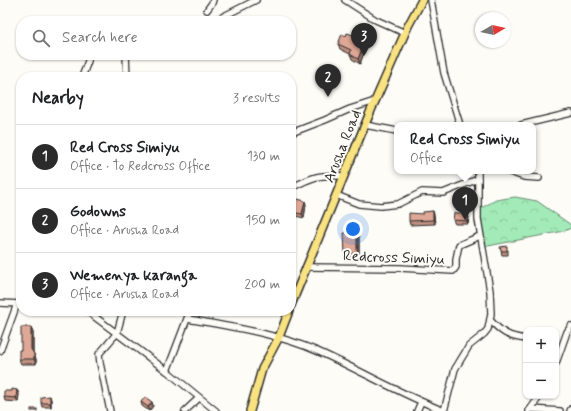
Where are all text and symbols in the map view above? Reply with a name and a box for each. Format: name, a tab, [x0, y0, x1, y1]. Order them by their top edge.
north arrow	[475, 12, 511, 48]
search box	[16, 16, 296, 60]
pin: 3	[351, 23, 377, 56]
icon: search	[30, 27, 52, 49]
text: Search here	[62, 28, 138, 48]
pin: 2	[315, 64, 341, 97]
text: Nearby	[32, 87, 84, 109]
text: 3 results	[233, 90, 280, 107]
street label: Arusha Road	[319, 107, 367, 186]
popup	[394, 122, 536, 174]
text: Red Cross Simiyu	[410, 130, 520, 150]
text: Red Cross Simiyu	[70, 138, 180, 158]
text: 1	[42, 148, 48, 165]
text: 130 m	[247, 148, 280, 165]
text: Office	[410, 150, 443, 167]
text: Office · To Redcross Office	[70, 158, 210, 175]
pin: 1	[452, 187, 478, 220]
text: Godowns	[70, 202, 126, 222]
text: 2	[42, 212, 48, 229]
text: 150 m	[246, 212, 280, 229]
your location	[343, 219, 363, 239]
text: Office · Arusha Road	[70, 222, 179, 239]
street label: Redcross Simiyu	[343, 246, 445, 270]
text: Wemenya karanga	[70, 266, 197, 286]
text: 3	[42, 276, 48, 293]
text: 200 m	[245, 276, 280, 293]
text: Office · Arusha Road	[70, 286, 179, 303]
map controls	[523, 327, 559, 399]
button: +	[523, 327, 559, 363]
button: −	[523, 363, 559, 399]

